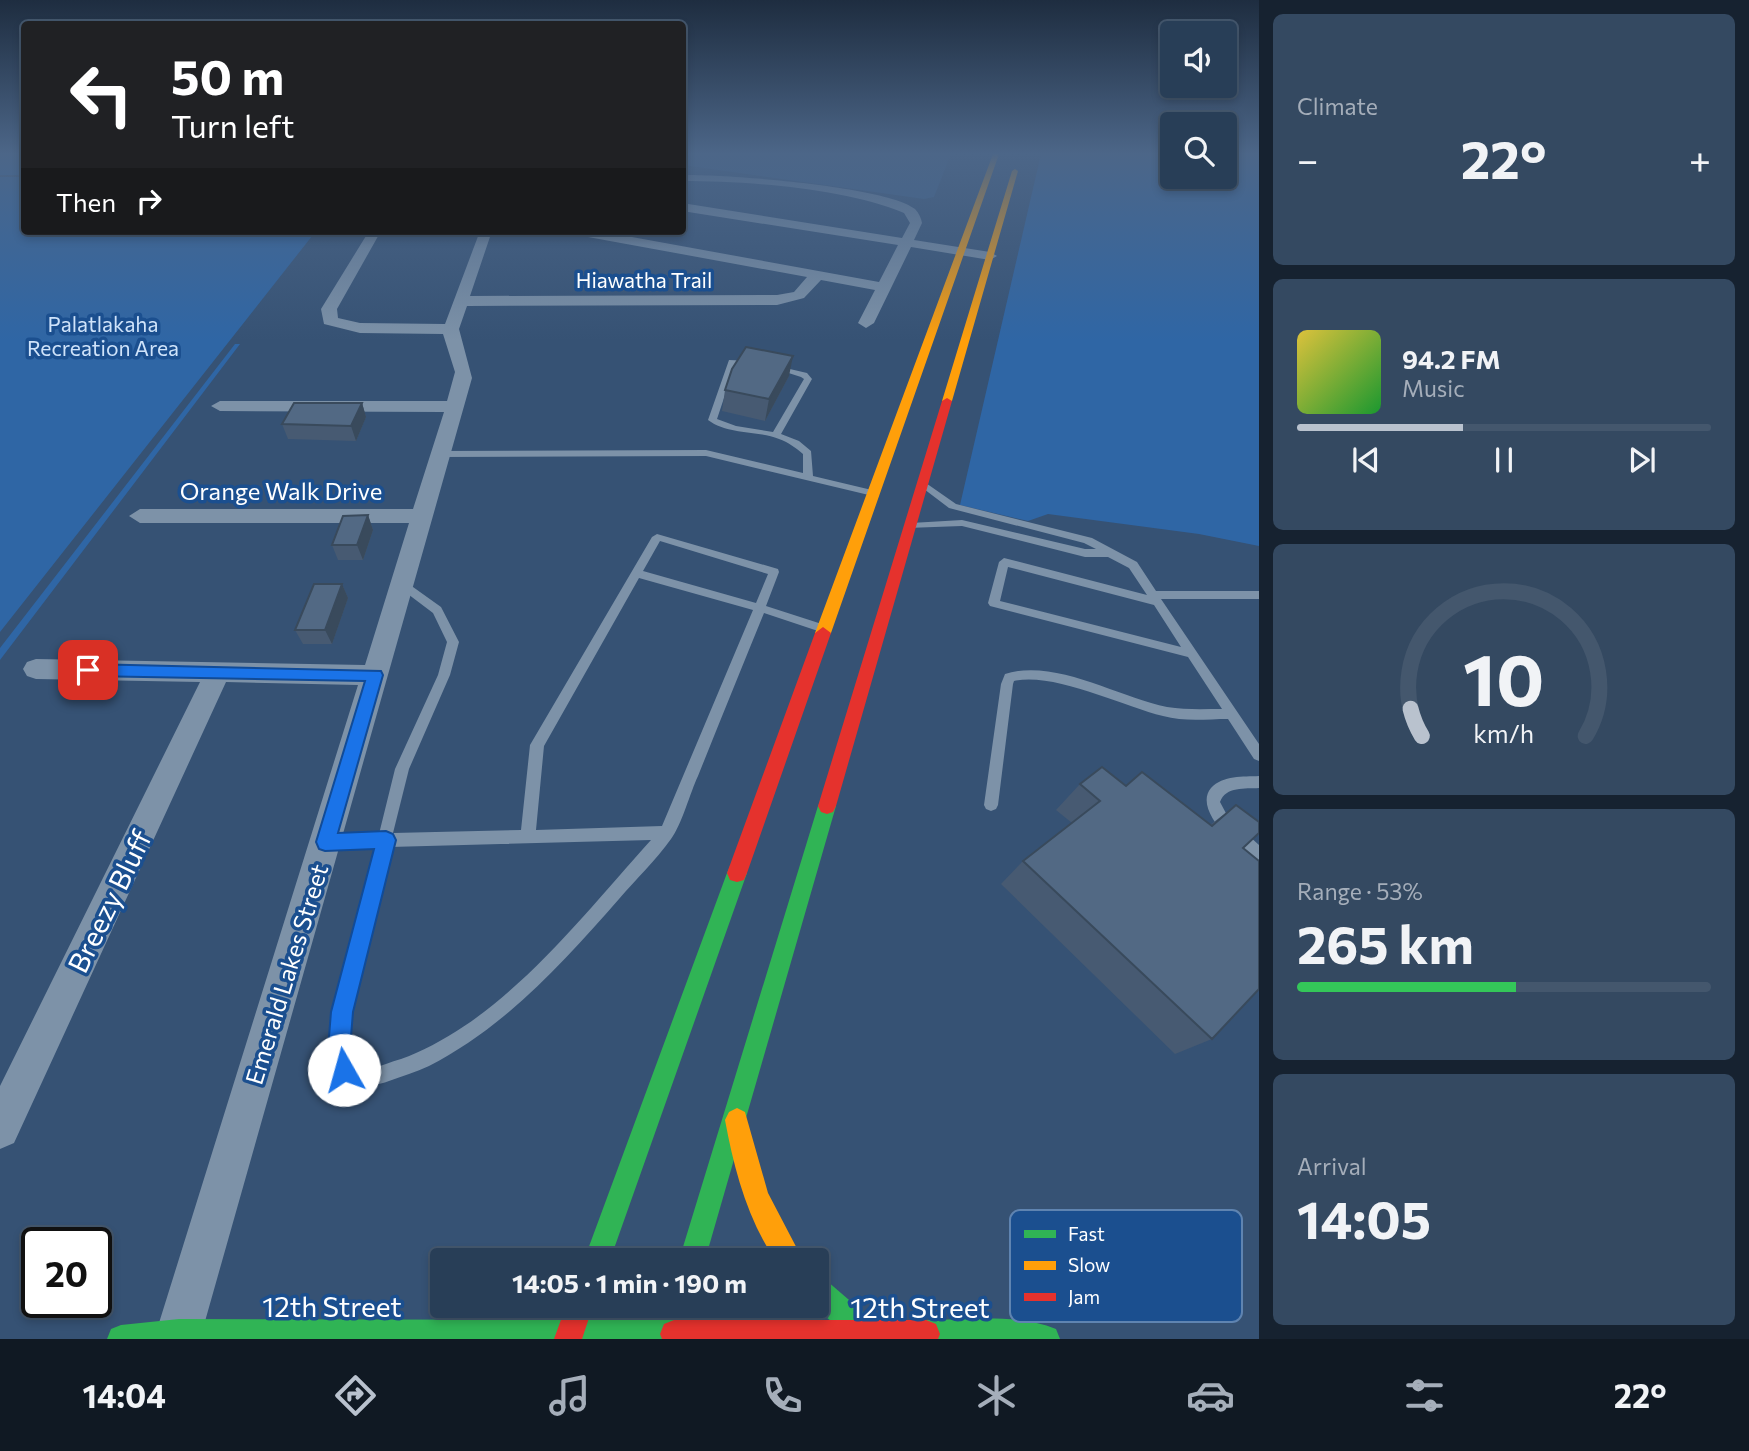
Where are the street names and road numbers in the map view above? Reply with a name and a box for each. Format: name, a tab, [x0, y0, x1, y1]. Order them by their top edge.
street label: Hiawatha Trail	[576, 267, 712, 292]
street label: Orange Walk Drive	[180, 476, 382, 505]
street label: Breezy Bluff	[60, 824, 158, 978]
street label: Emerald Lakes Street	[239, 860, 333, 1088]
street label: 12th Street	[262, 1289, 402, 1323]
street label: 12th Street	[850, 1290, 990, 1324]

